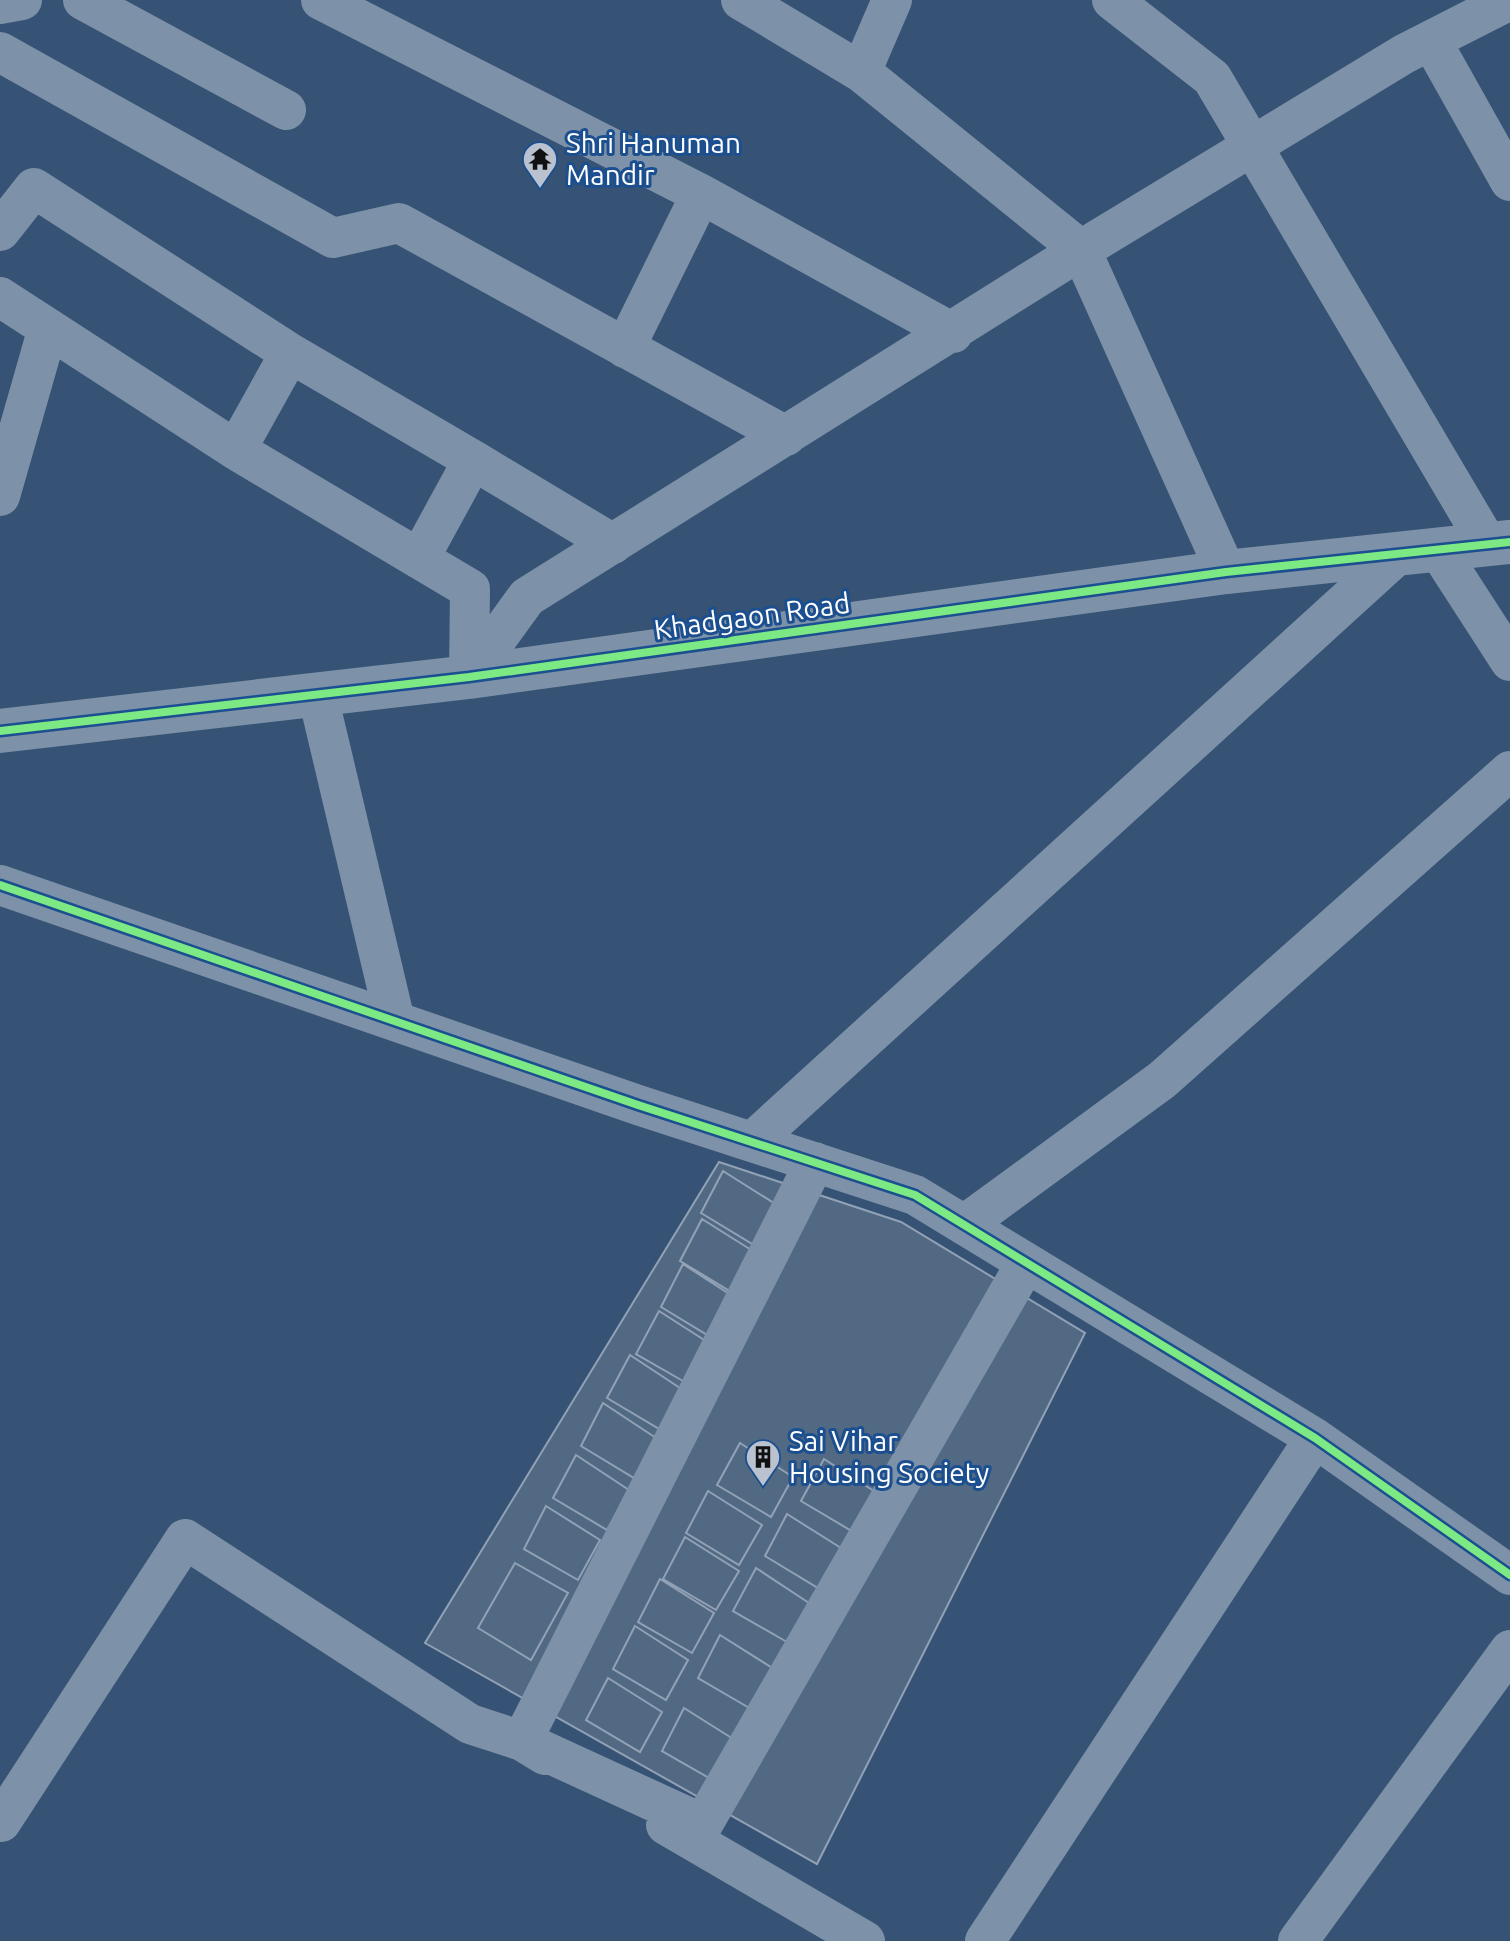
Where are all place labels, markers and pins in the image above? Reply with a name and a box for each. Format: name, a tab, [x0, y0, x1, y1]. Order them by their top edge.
place label: Shri Hanuman Mandir	[566, 127, 741, 190]
temple icon: Shri Hanuman Mandir	[521, 140, 559, 190]
place label: Sai Vihar Housing Society	[789, 1425, 989, 1488]
building icon: Sai Vihar Housing Society	[744, 1438, 782, 1488]

